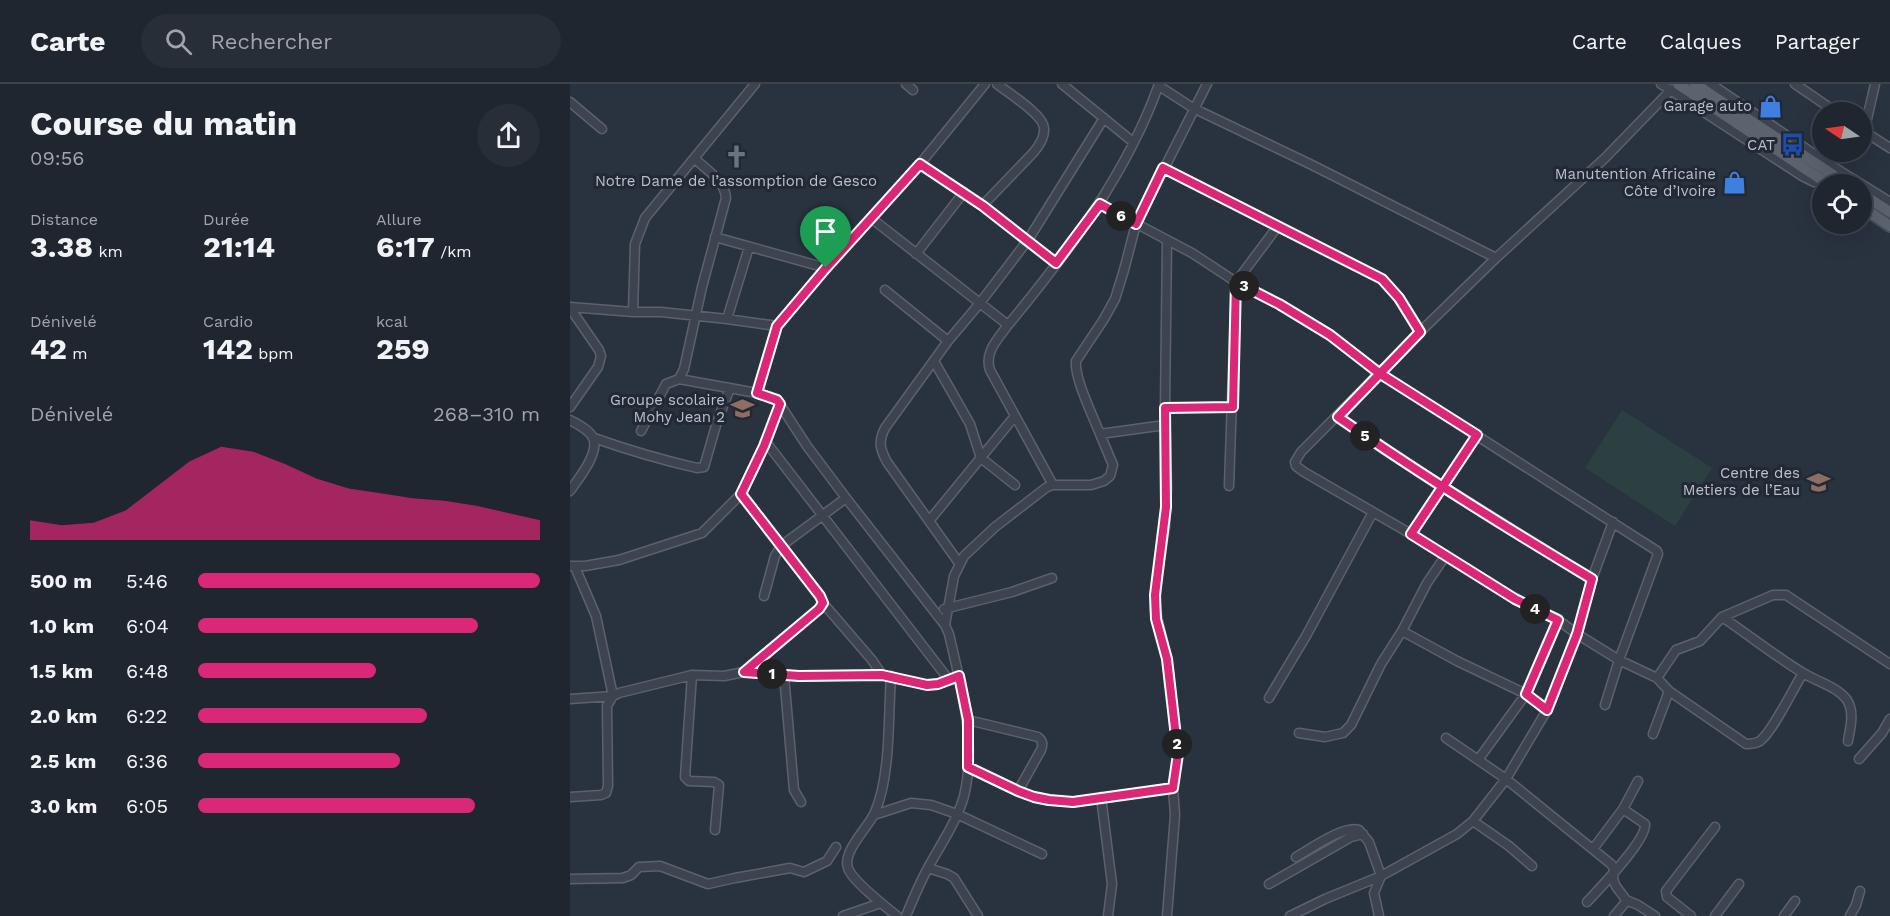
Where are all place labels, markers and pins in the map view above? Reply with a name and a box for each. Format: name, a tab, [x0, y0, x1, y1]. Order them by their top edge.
shop icon: Garage auto	[1757, 93, 1783, 119]
place label: Garage auto	[1663, 97, 1752, 115]
bus stop icon: CAT	[1780, 132, 1806, 158]
place label: CAT	[1747, 136, 1775, 154]
church icon: Notre Dame de l’assomption de Gesco	[723, 144, 749, 170]
place label: Manutention Africaine Côte d’Ivoire	[1555, 165, 1716, 200]
shop icon: Manutention Africaine Côte d’Ivoire	[1721, 170, 1747, 196]
place label: Notre Dame de l’assomption de Gesco	[595, 172, 877, 190]
pin: 6	[1106, 201, 1136, 231]
pin	[800, 206, 851, 268]
pin: 3	[1229, 271, 1259, 301]
place label: Groupe scolaire Mohy Jean 2	[610, 391, 725, 426]
school or university icon: Groupe scolaire Mohy Jean 2	[730, 396, 756, 422]
pin: 5	[1350, 421, 1380, 451]
place label: Centre des Metiers de l’Eau	[1683, 464, 1800, 499]
school or university icon: Centre des Metiers de l’Eau	[1805, 469, 1831, 495]
pin: 4	[1520, 594, 1550, 624]
pin: 1	[757, 659, 787, 689]
pin: 2	[1162, 729, 1192, 759]

